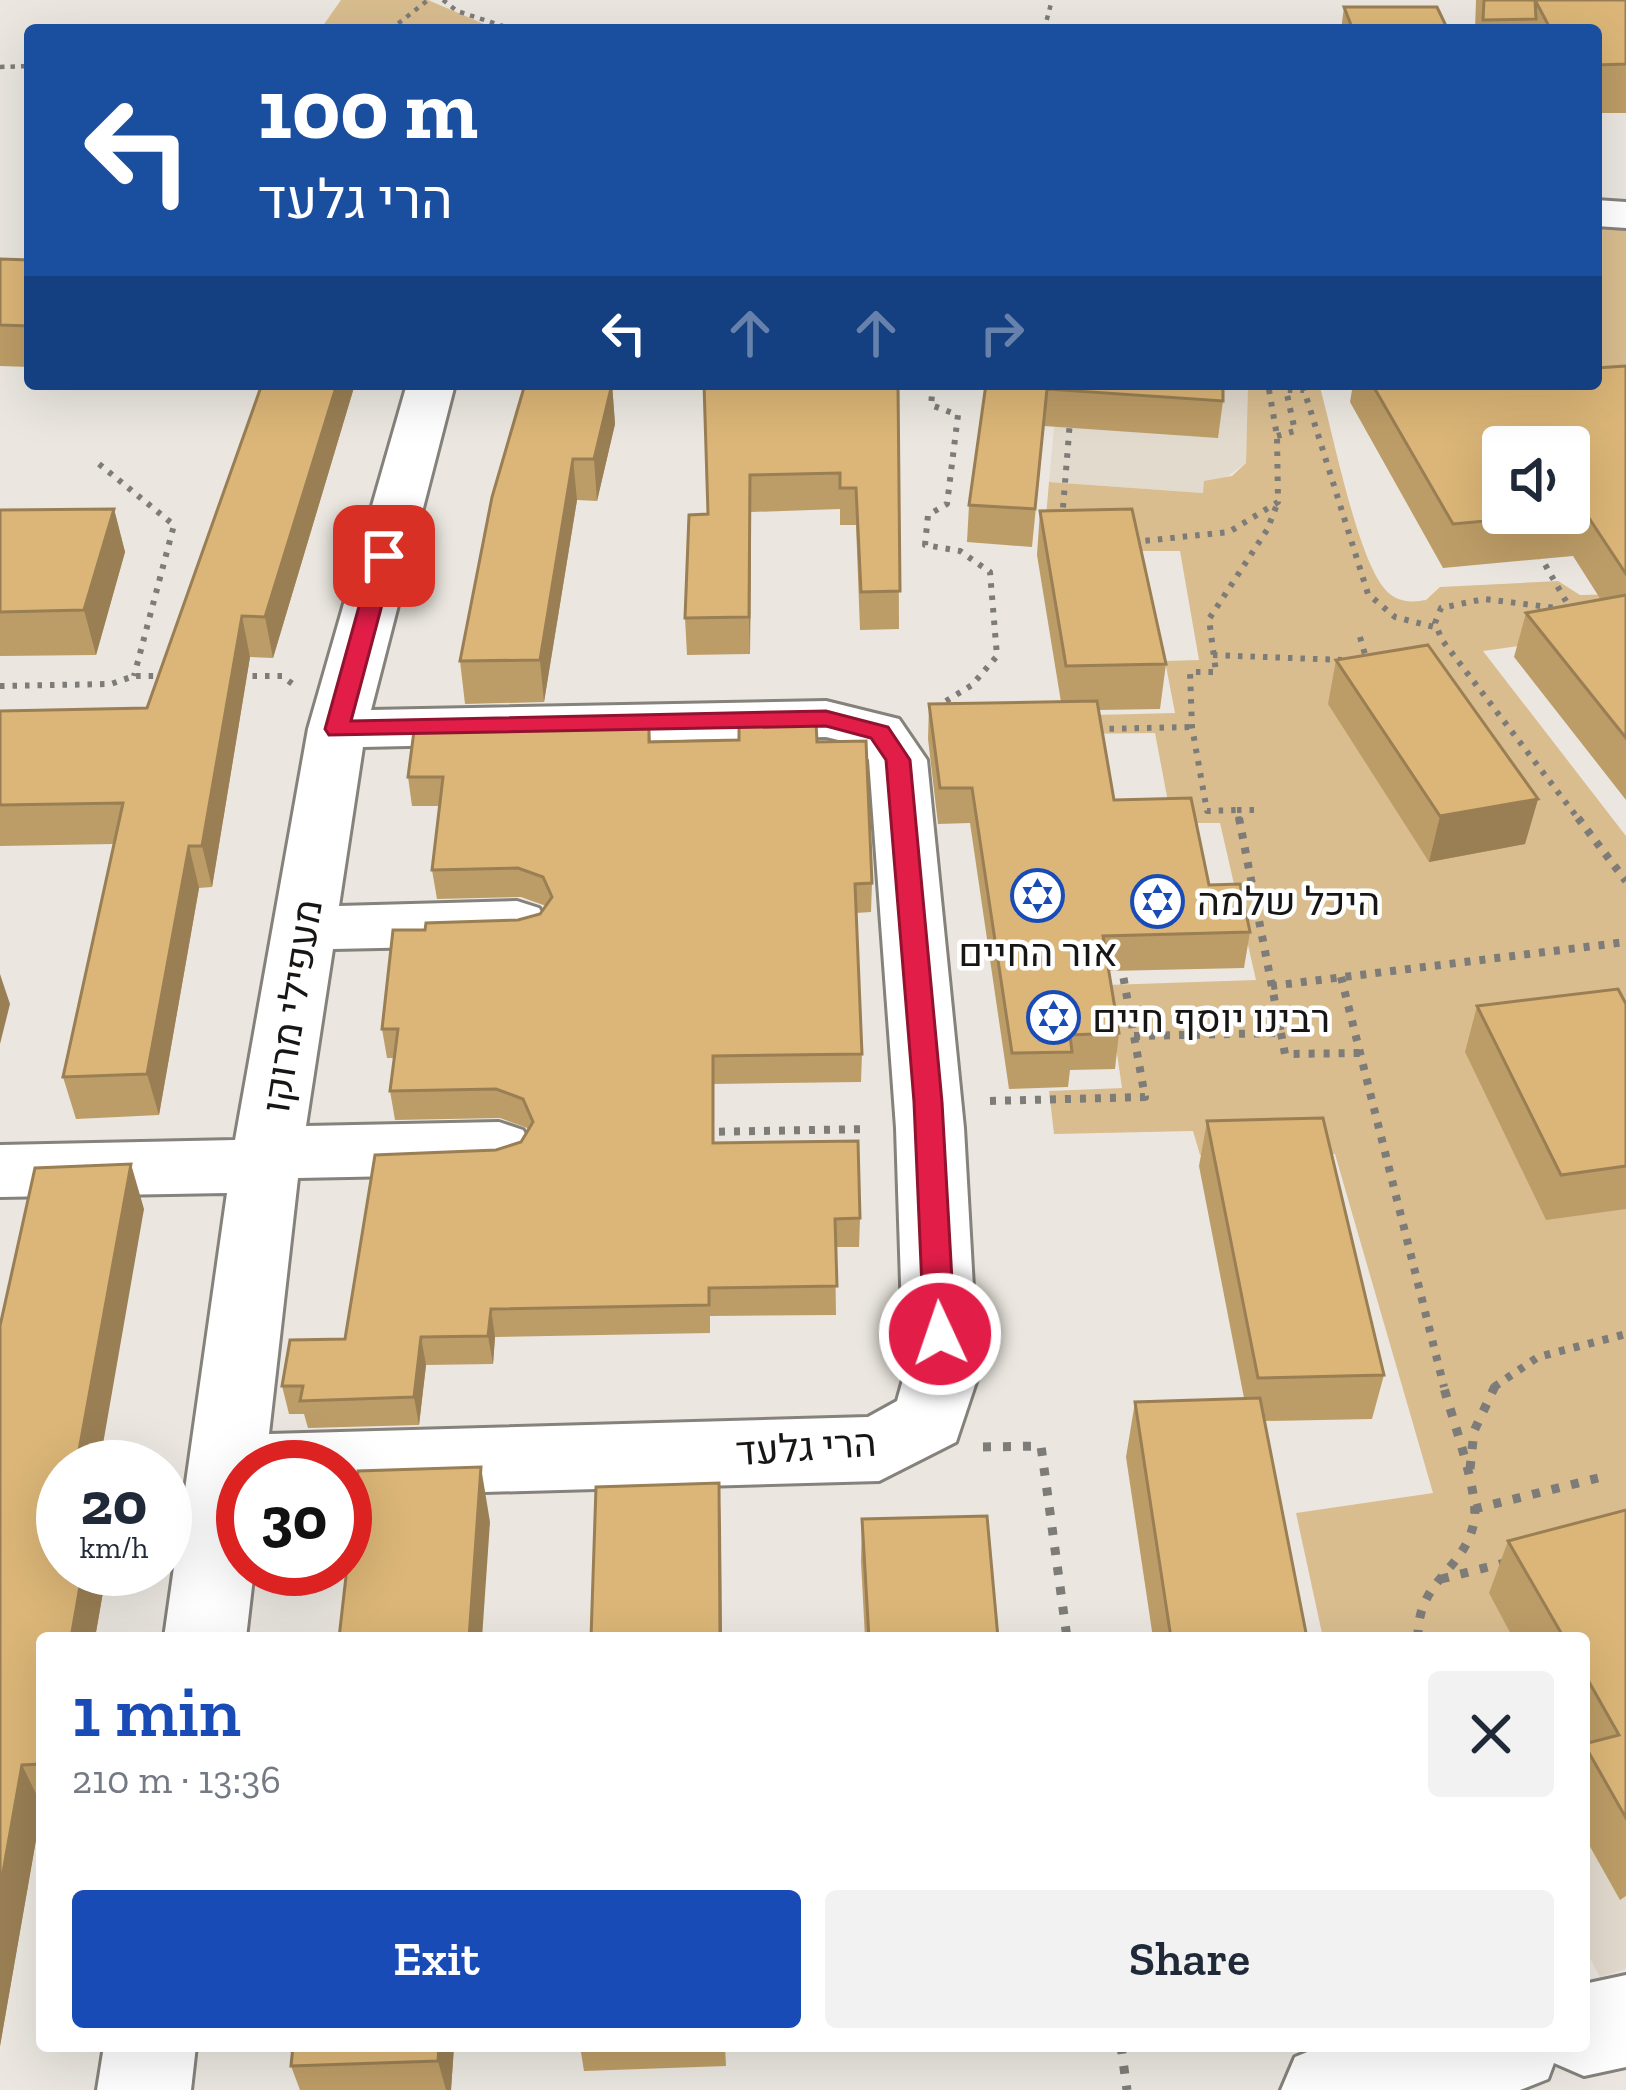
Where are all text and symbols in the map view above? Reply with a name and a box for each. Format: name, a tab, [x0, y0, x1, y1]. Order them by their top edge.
text: 100 m	[258, 59, 478, 160]
icon: left	[60, 72, 216, 228]
text: הרי גלעד	[258, 167, 453, 232]
icon: left	[591, 300, 657, 366]
icon: ahead	[717, 300, 783, 366]
icon: ahead	[843, 300, 909, 366]
icon: right	[969, 300, 1035, 366]
map controls	[1482, 426, 1590, 534]
button: sound	[1482, 426, 1590, 534]
pin	[333, 505, 435, 607]
icon: arrive	[351, 523, 417, 589]
synagogue icon: אור החיים	[1010, 867, 1066, 923]
synagogue icon: היכל שלמה	[1130, 873, 1186, 929]
place label: היכל שלמה	[1197, 878, 1380, 925]
street label: מעפילי מרוקו	[252, 896, 332, 1116]
place label: אור החיים	[958, 929, 1118, 976]
synagogue icon: רבינו יוסף חיים	[1025, 990, 1081, 1046]
place label: רבינו יוסף חיים	[1092, 995, 1330, 1042]
position arrow	[877, 1271, 1003, 1397]
street label: הרי גלעד	[734, 1419, 878, 1475]
speed limit sign: 30	[216, 1440, 372, 1596]
text: 20	[81, 1467, 147, 1539]
text: km/h	[80, 1530, 148, 1566]
text: 1 min	[72, 1668, 241, 1754]
button: close	[1428, 1671, 1554, 1797]
text: 210 m · 13:36	[72, 1756, 281, 1803]
button: Exit	[72, 1890, 801, 2028]
button: Share	[825, 1890, 1554, 2028]

